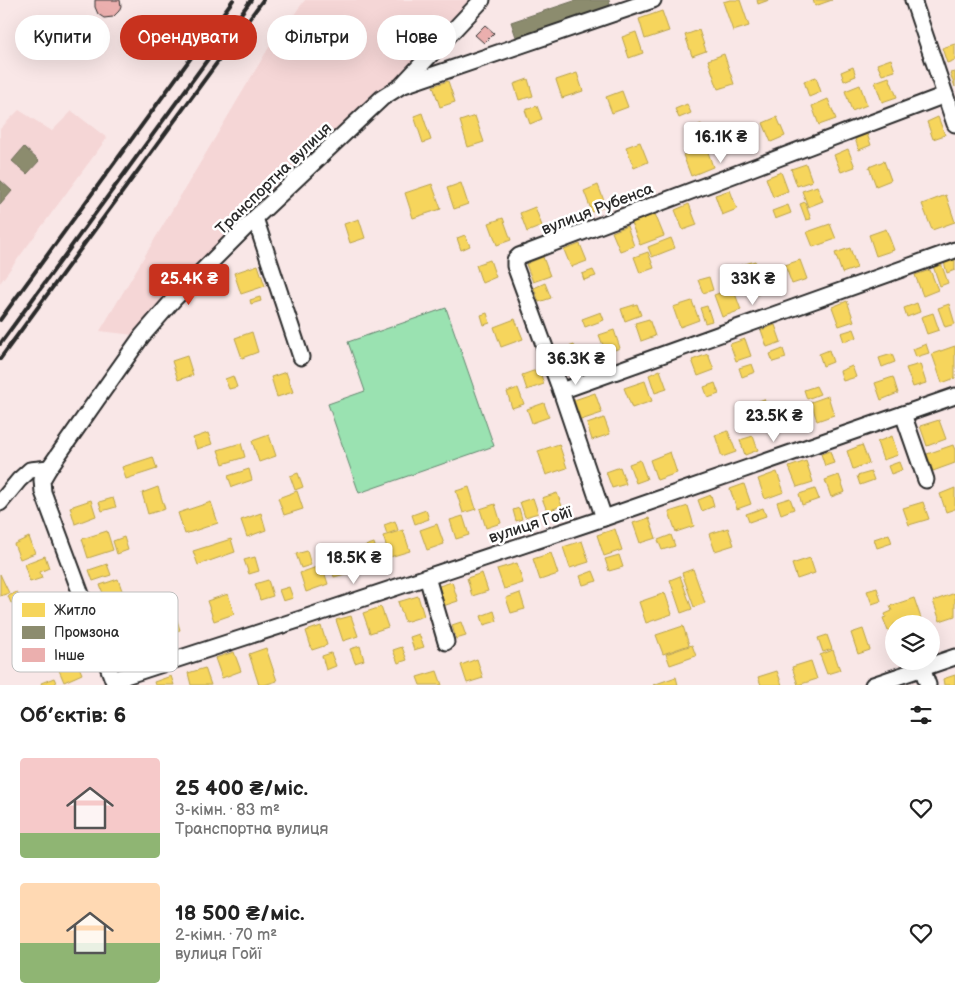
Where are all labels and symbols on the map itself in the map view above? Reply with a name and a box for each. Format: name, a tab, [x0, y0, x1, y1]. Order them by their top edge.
street label: Транспортна вулиця	[212, 119, 336, 239]
pin: 16.1K ₴	[675, 121, 767, 164]
street label: вулиця Рубенса	[539, 179, 656, 239]
pin: 25.4K ₴	[143, 264, 235, 306]
pin: 33K ₴	[718, 264, 788, 306]
pin: 36.3K ₴	[530, 344, 622, 386]
pin: 23.5K ₴	[728, 400, 820, 443]
street label: вулиця Гойї	[486, 503, 576, 548]
pin: 18.5K ₴	[308, 542, 400, 585]
legend	[12, 592, 178, 672]
text: Житло	[54, 602, 96, 619]
text: Промзона	[54, 624, 120, 641]
text: Інше	[54, 647, 85, 664]

